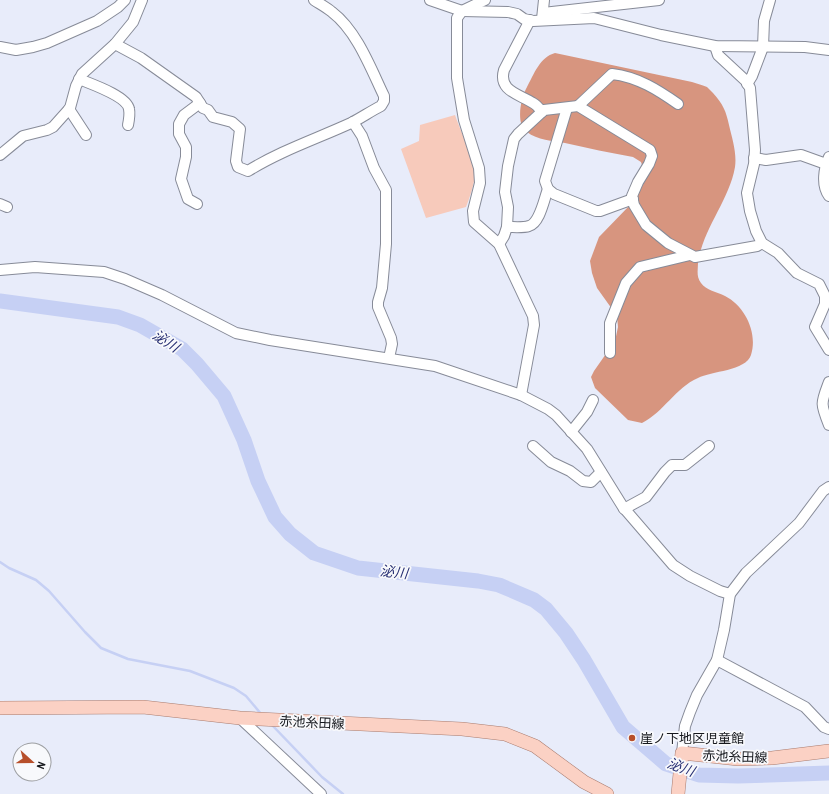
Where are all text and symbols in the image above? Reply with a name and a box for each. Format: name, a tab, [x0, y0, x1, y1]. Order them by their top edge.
water label: 泌川	[149, 326, 184, 357]
water label: 泌川	[379, 562, 411, 583]
street label: 赤池糸田線	[279, 712, 345, 733]
place label: 崖ノ下地区児童館	[640, 730, 744, 747]
marker: 崖ノ下地区児童館	[627, 733, 637, 743]
north arrow	[12, 742, 52, 782]
street label: 赤池糸田線	[702, 747, 768, 766]
water label: 泌川	[665, 754, 699, 781]
text: N	[34, 760, 49, 771]

